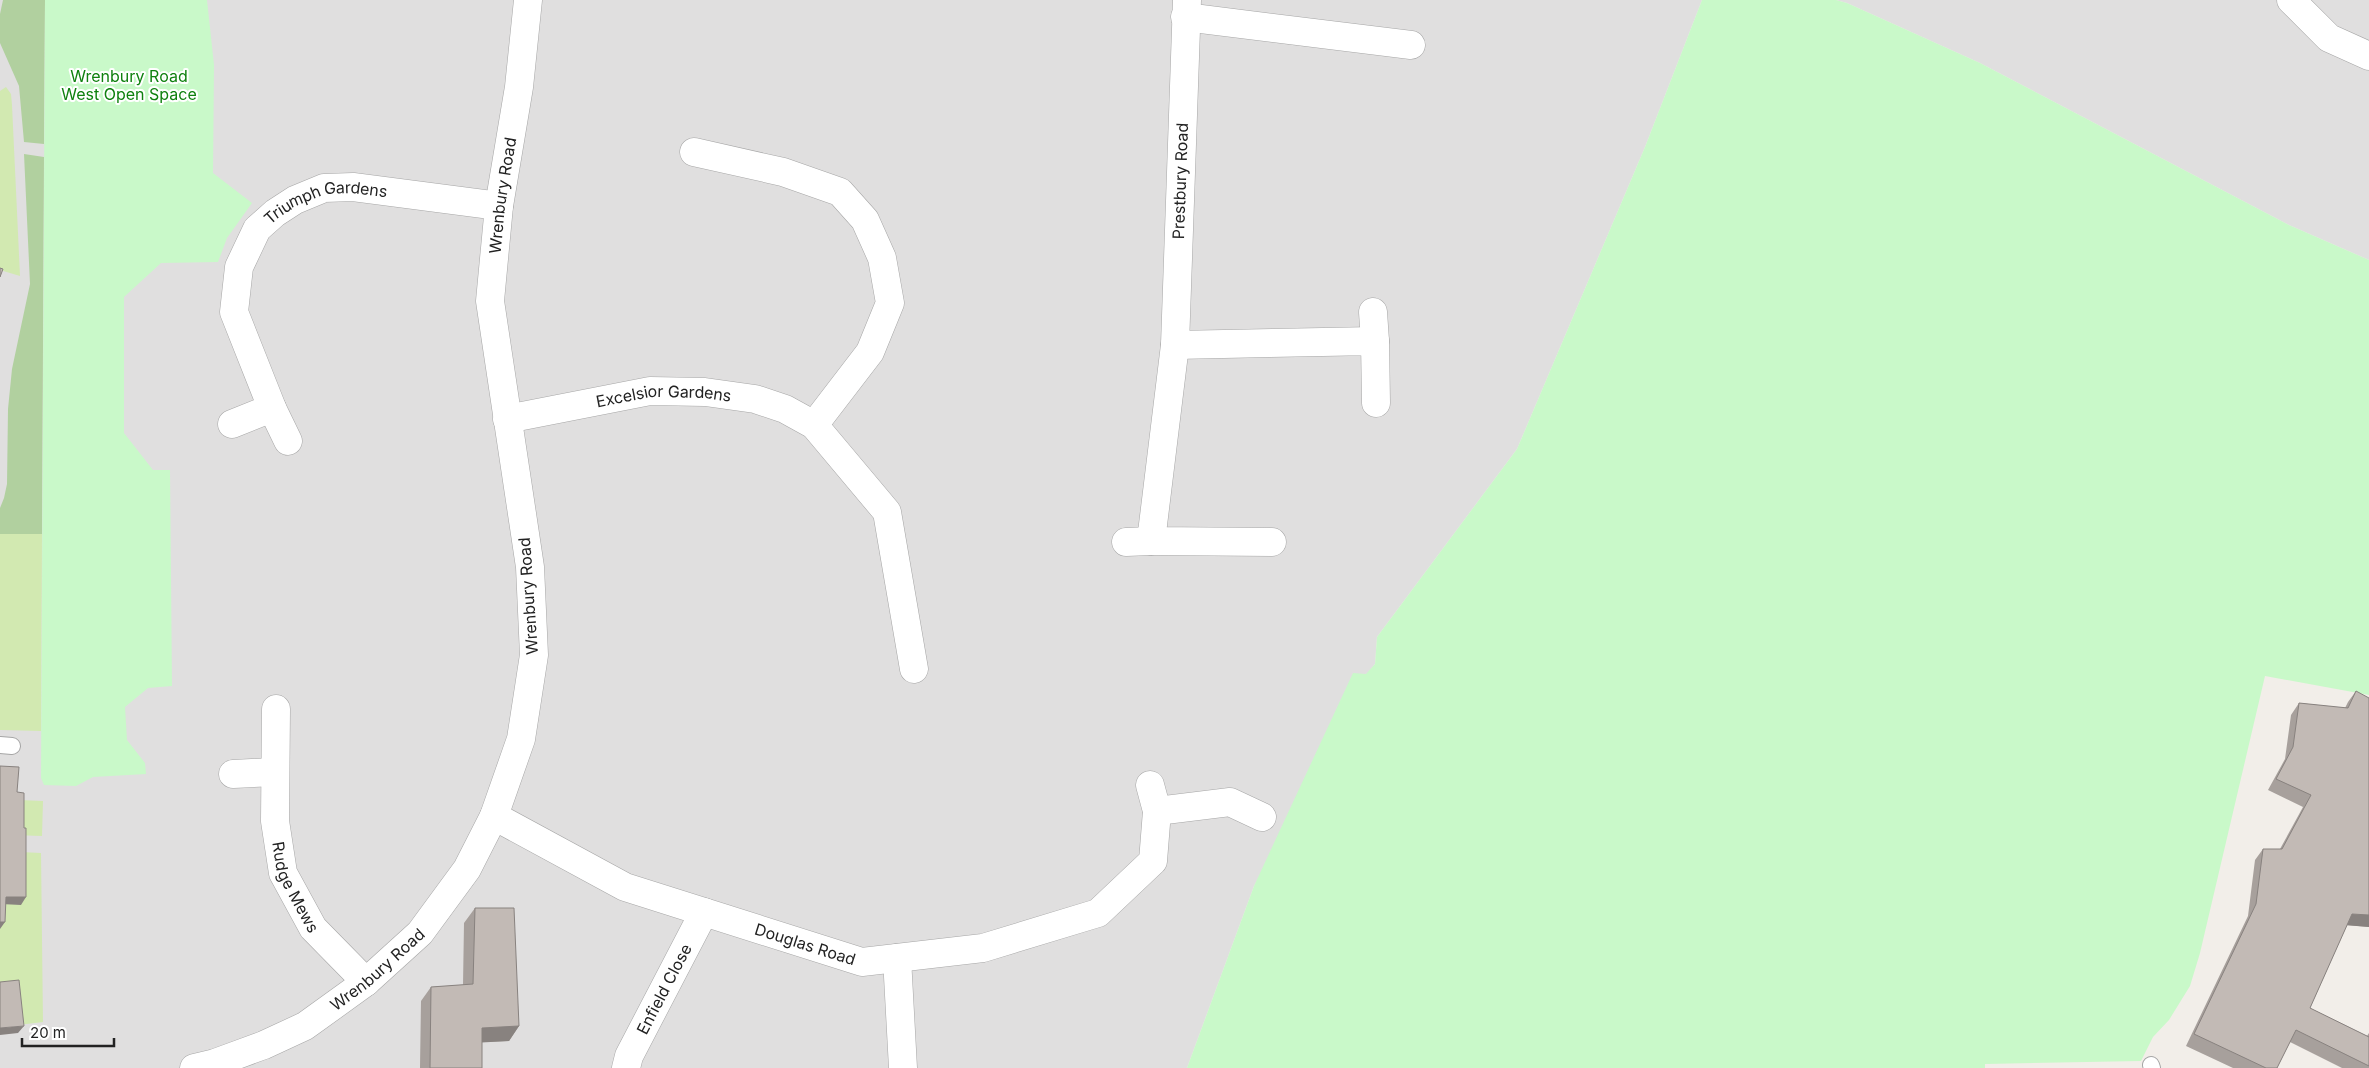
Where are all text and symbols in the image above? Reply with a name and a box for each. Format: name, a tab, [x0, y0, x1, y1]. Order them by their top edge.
park label: Wrenbury Road West Open Space	[61, 66, 197, 104]
street label: Prestbury Road	[1168, 122, 1192, 240]
street label: Wrenbury Road	[485, 136, 520, 255]
street label: Triumph Gardens	[260, 177, 389, 228]
street label: Excelsior Gardens	[594, 381, 733, 411]
street label: Wrenbury Road	[514, 537, 542, 655]
street label: Rudge Mews	[268, 840, 324, 936]
street label: Douglas Road	[752, 919, 858, 969]
street label: Wrenbury Road	[326, 924, 429, 1015]
street label: Enfield Close	[632, 940, 696, 1038]
scale bar	[22, 1016, 115, 1048]
text: 20 m	[30, 1023, 66, 1042]

